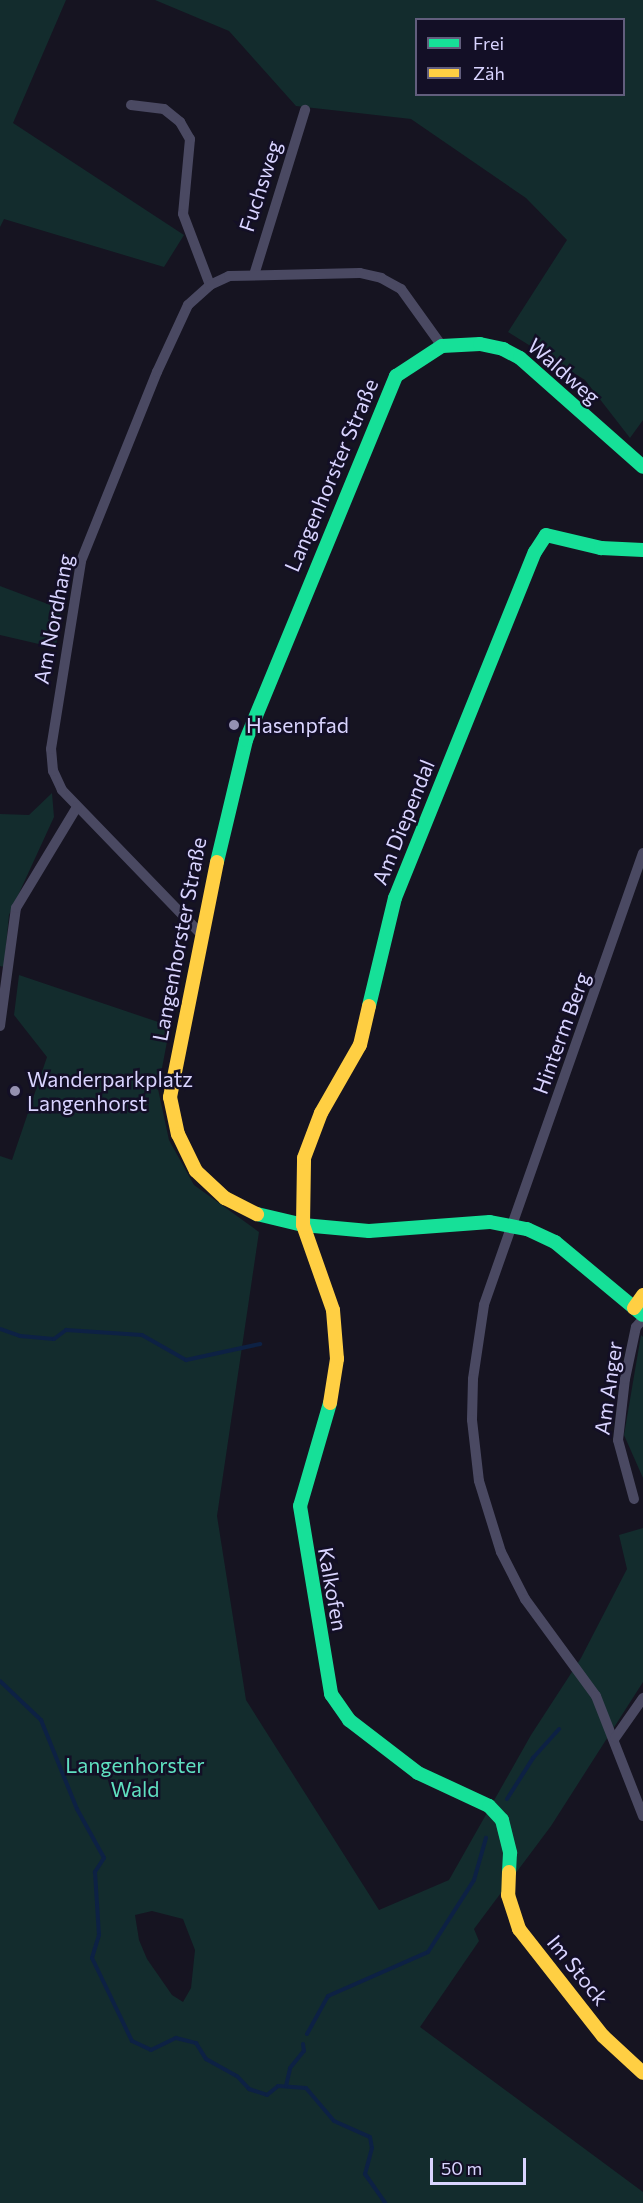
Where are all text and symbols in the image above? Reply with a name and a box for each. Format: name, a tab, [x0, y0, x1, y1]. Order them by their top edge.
legend	[415, 18, 625, 96]
text: Frei	[473, 32, 504, 54]
text: Zäh	[473, 62, 505, 84]
street label: Fuchsweg	[233, 137, 287, 235]
street label: Waldweg	[523, 333, 605, 409]
street label: Langenhorster Straße	[279, 375, 383, 575]
street label: Am Nordhang	[28, 552, 78, 686]
place label: Hasenpfad	[246, 712, 349, 738]
marker: Hasenpfad	[227, 718, 241, 732]
street label: Am Diependal	[366, 756, 440, 888]
street label: Langenhorster Straße	[147, 835, 211, 1043]
street label: Hinterm Berg	[527, 969, 595, 1097]
place label: Wanderparkplatz Langenhorst	[27, 1066, 193, 1116]
marker: Wanderparkplatz Langenhorst	[8, 1084, 22, 1098]
street label: Am Anger	[589, 1340, 627, 1436]
street label: Kalkofen	[313, 1545, 353, 1633]
park label: Langenhorster Wald	[65, 1752, 205, 1802]
street label: Im Stock	[542, 1930, 614, 2010]
scale bar	[433, 2146, 529, 2184]
text: 50 m	[441, 2157, 482, 2179]

